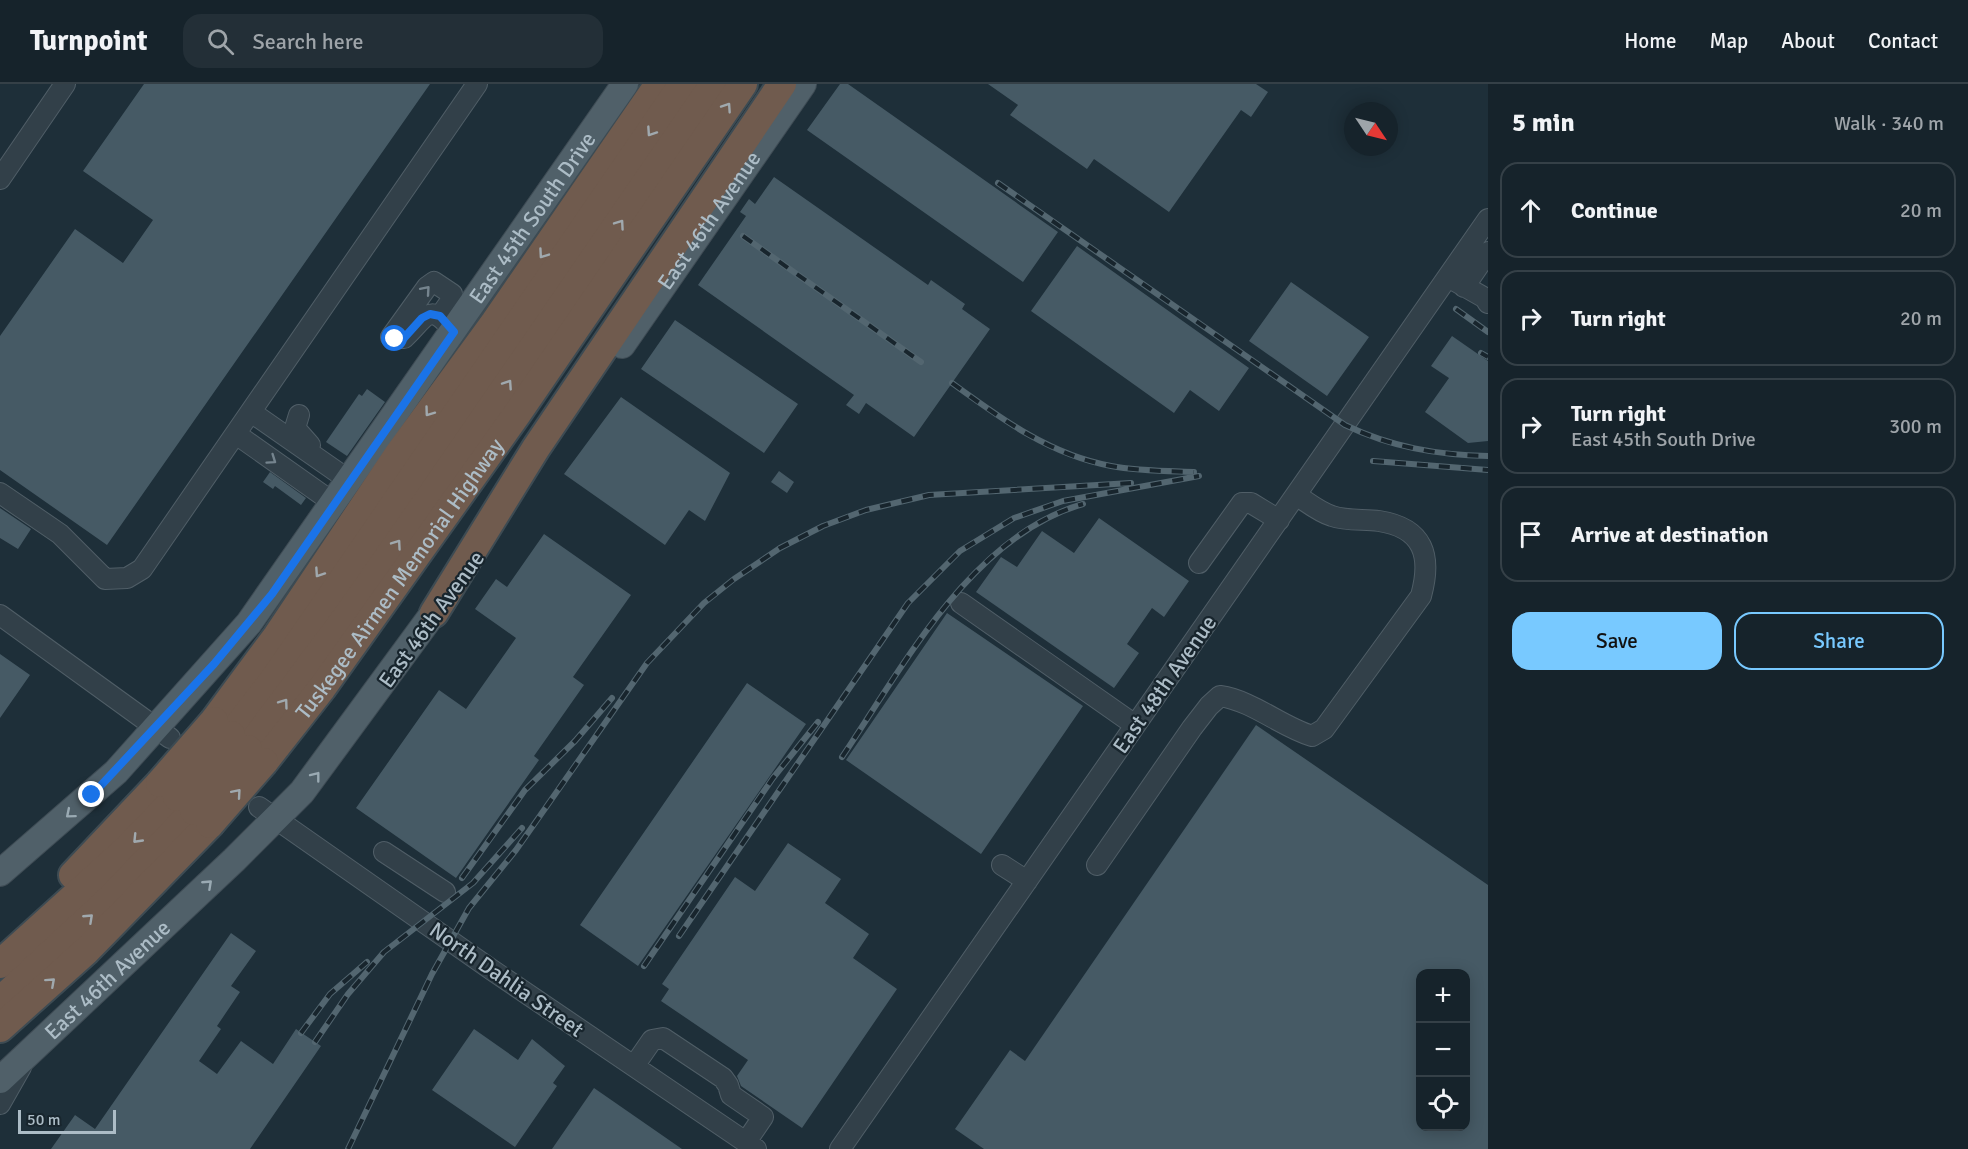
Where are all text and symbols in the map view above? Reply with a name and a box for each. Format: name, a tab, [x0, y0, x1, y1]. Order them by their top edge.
search box	[183, 14, 603, 68]
text: Turnpoint	[30, 24, 147, 58]
icon: search	[204, 25, 237, 58]
text: Search here	[252, 28, 363, 55]
text: Home	[1624, 28, 1677, 54]
text: Map	[1710, 28, 1748, 54]
text: About	[1781, 28, 1835, 54]
text: Contact	[1868, 28, 1938, 54]
north arrow	[1344, 102, 1398, 156]
one-way arrow	[720, 103, 731, 114]
text: 5 min	[1512, 107, 1575, 139]
text: Walk · 340 m	[1834, 111, 1944, 136]
one-way arrow	[647, 126, 658, 137]
street label: East 45th South Drive	[463, 127, 602, 309]
street label: East 46th Avenue	[652, 146, 767, 295]
icon: ahead	[1514, 194, 1547, 227]
text: Continue	[1571, 197, 1658, 224]
text: 20 m	[1900, 198, 1942, 223]
one-way arrow	[613, 220, 624, 231]
one-way arrow	[539, 247, 550, 258]
one-way arrow	[419, 286, 430, 297]
icon: right	[1514, 302, 1547, 335]
text: Turn right	[1571, 305, 1666, 332]
text: 20 m	[1900, 306, 1942, 331]
route start	[381, 325, 407, 351]
one-way arrow	[501, 380, 512, 391]
text: Turn right	[1571, 400, 1666, 427]
one-way arrow	[425, 406, 436, 417]
icon: right	[1514, 410, 1547, 443]
text: 300 m	[1889, 414, 1942, 439]
text: East 45th South Drive	[1571, 427, 1756, 452]
street label: Tuskegee Airmen Memorial Highway	[290, 432, 510, 725]
one-way arrow	[266, 453, 277, 464]
icon: arrive	[1514, 518, 1547, 551]
text: Arrive at destination	[1571, 521, 1768, 548]
one-way arrow	[390, 540, 401, 551]
street label: East 46th Avenue	[373, 546, 490, 693]
one-way arrow	[315, 567, 326, 578]
street label: East 48th Avenue	[1107, 610, 1222, 759]
button: Save	[1512, 612, 1722, 670]
button: Share	[1734, 612, 1944, 670]
one-way arrow	[277, 698, 288, 709]
one-way arrow	[308, 771, 319, 782]
route end	[78, 781, 104, 807]
one-way arrow	[230, 789, 241, 800]
one-way arrow	[66, 806, 77, 817]
one-way arrow	[133, 832, 144, 843]
one-way arrow	[201, 881, 212, 892]
street label: East 46th Avenue	[39, 914, 176, 1045]
one-way arrow	[82, 915, 93, 926]
street label: North Dahlia Street	[424, 916, 589, 1043]
map controls	[1416, 969, 1470, 1131]
button: +	[1416, 969, 1470, 1023]
one-way arrow	[44, 978, 55, 989]
button: −	[1416, 1023, 1470, 1077]
button: locate	[1416, 1077, 1470, 1131]
scale bar	[18, 1107, 116, 1134]
text: 50 m	[27, 1110, 61, 1130]

